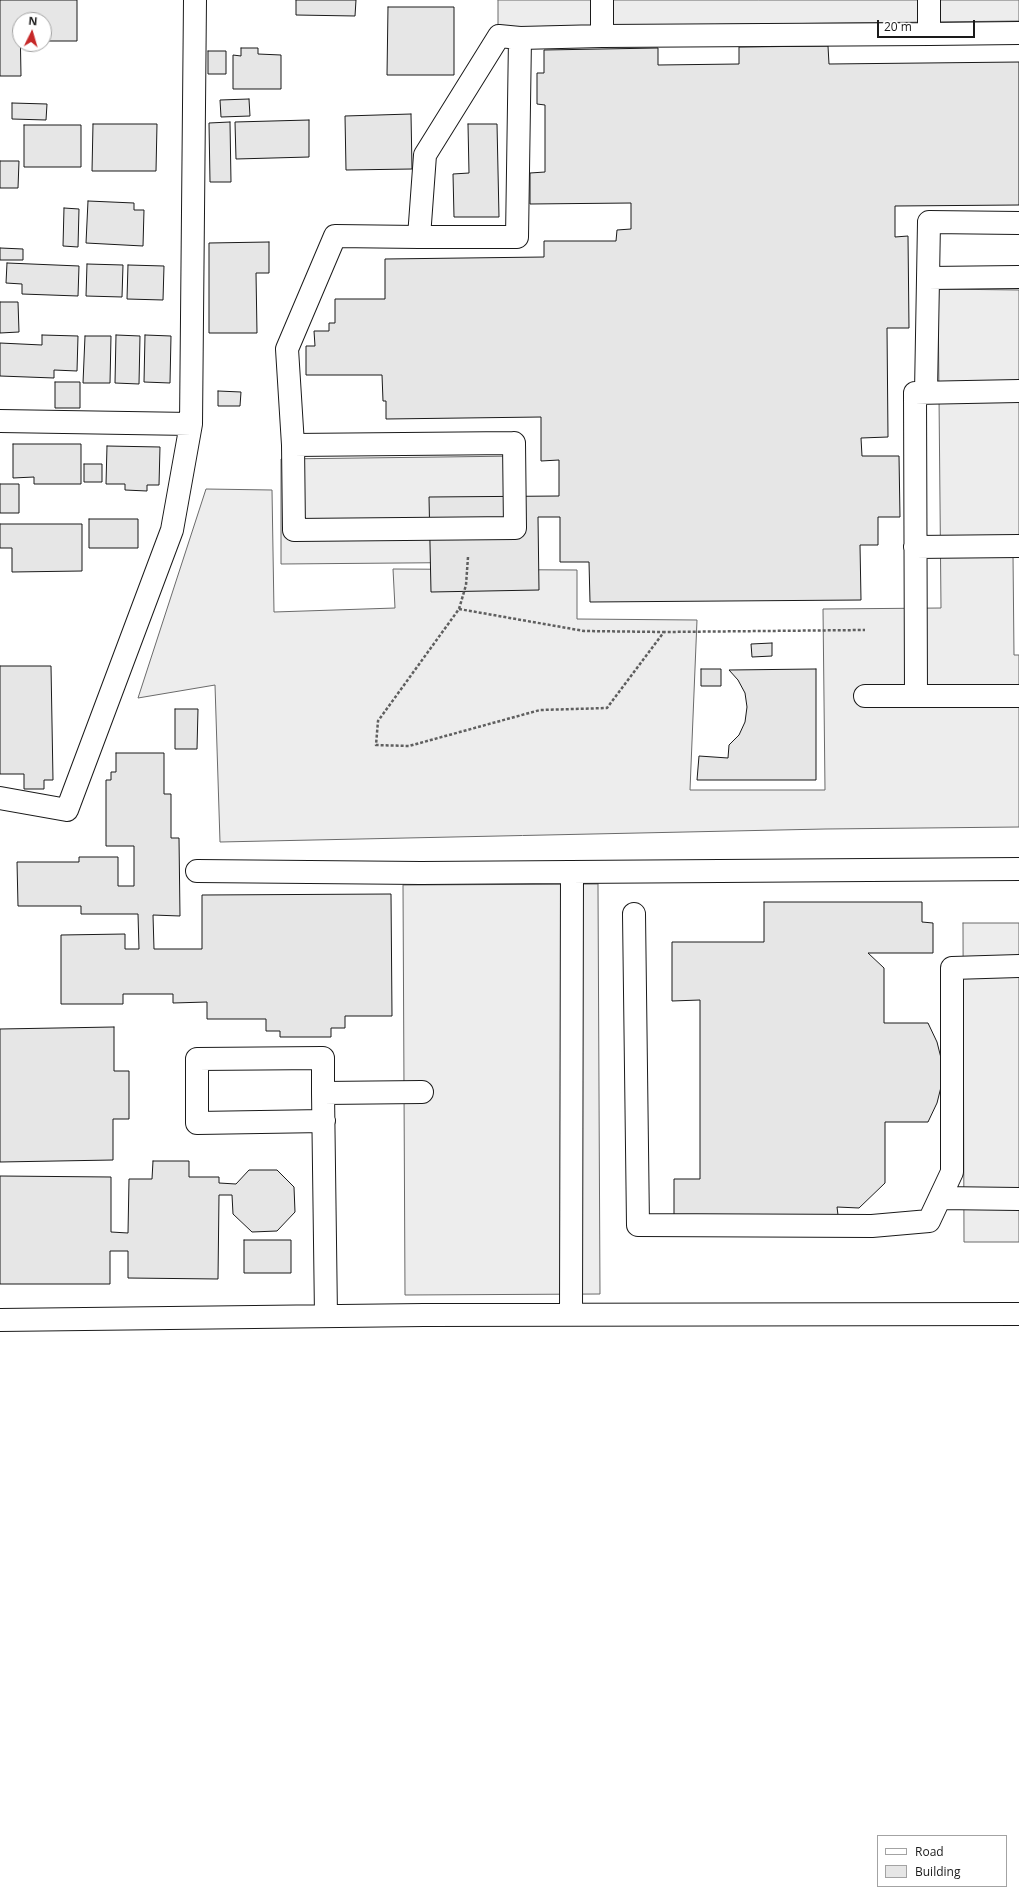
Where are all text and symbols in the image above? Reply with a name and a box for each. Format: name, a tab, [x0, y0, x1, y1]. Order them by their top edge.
north arrow	[12, 12, 52, 52]
scale bar	[879, 12, 977, 38]
text: N	[28, 13, 38, 28]
text: 20 m	[884, 18, 912, 35]
legend	[877, 1835, 1007, 1887]
text: Road	[915, 1843, 944, 1860]
text: Building	[915, 1863, 960, 1880]

